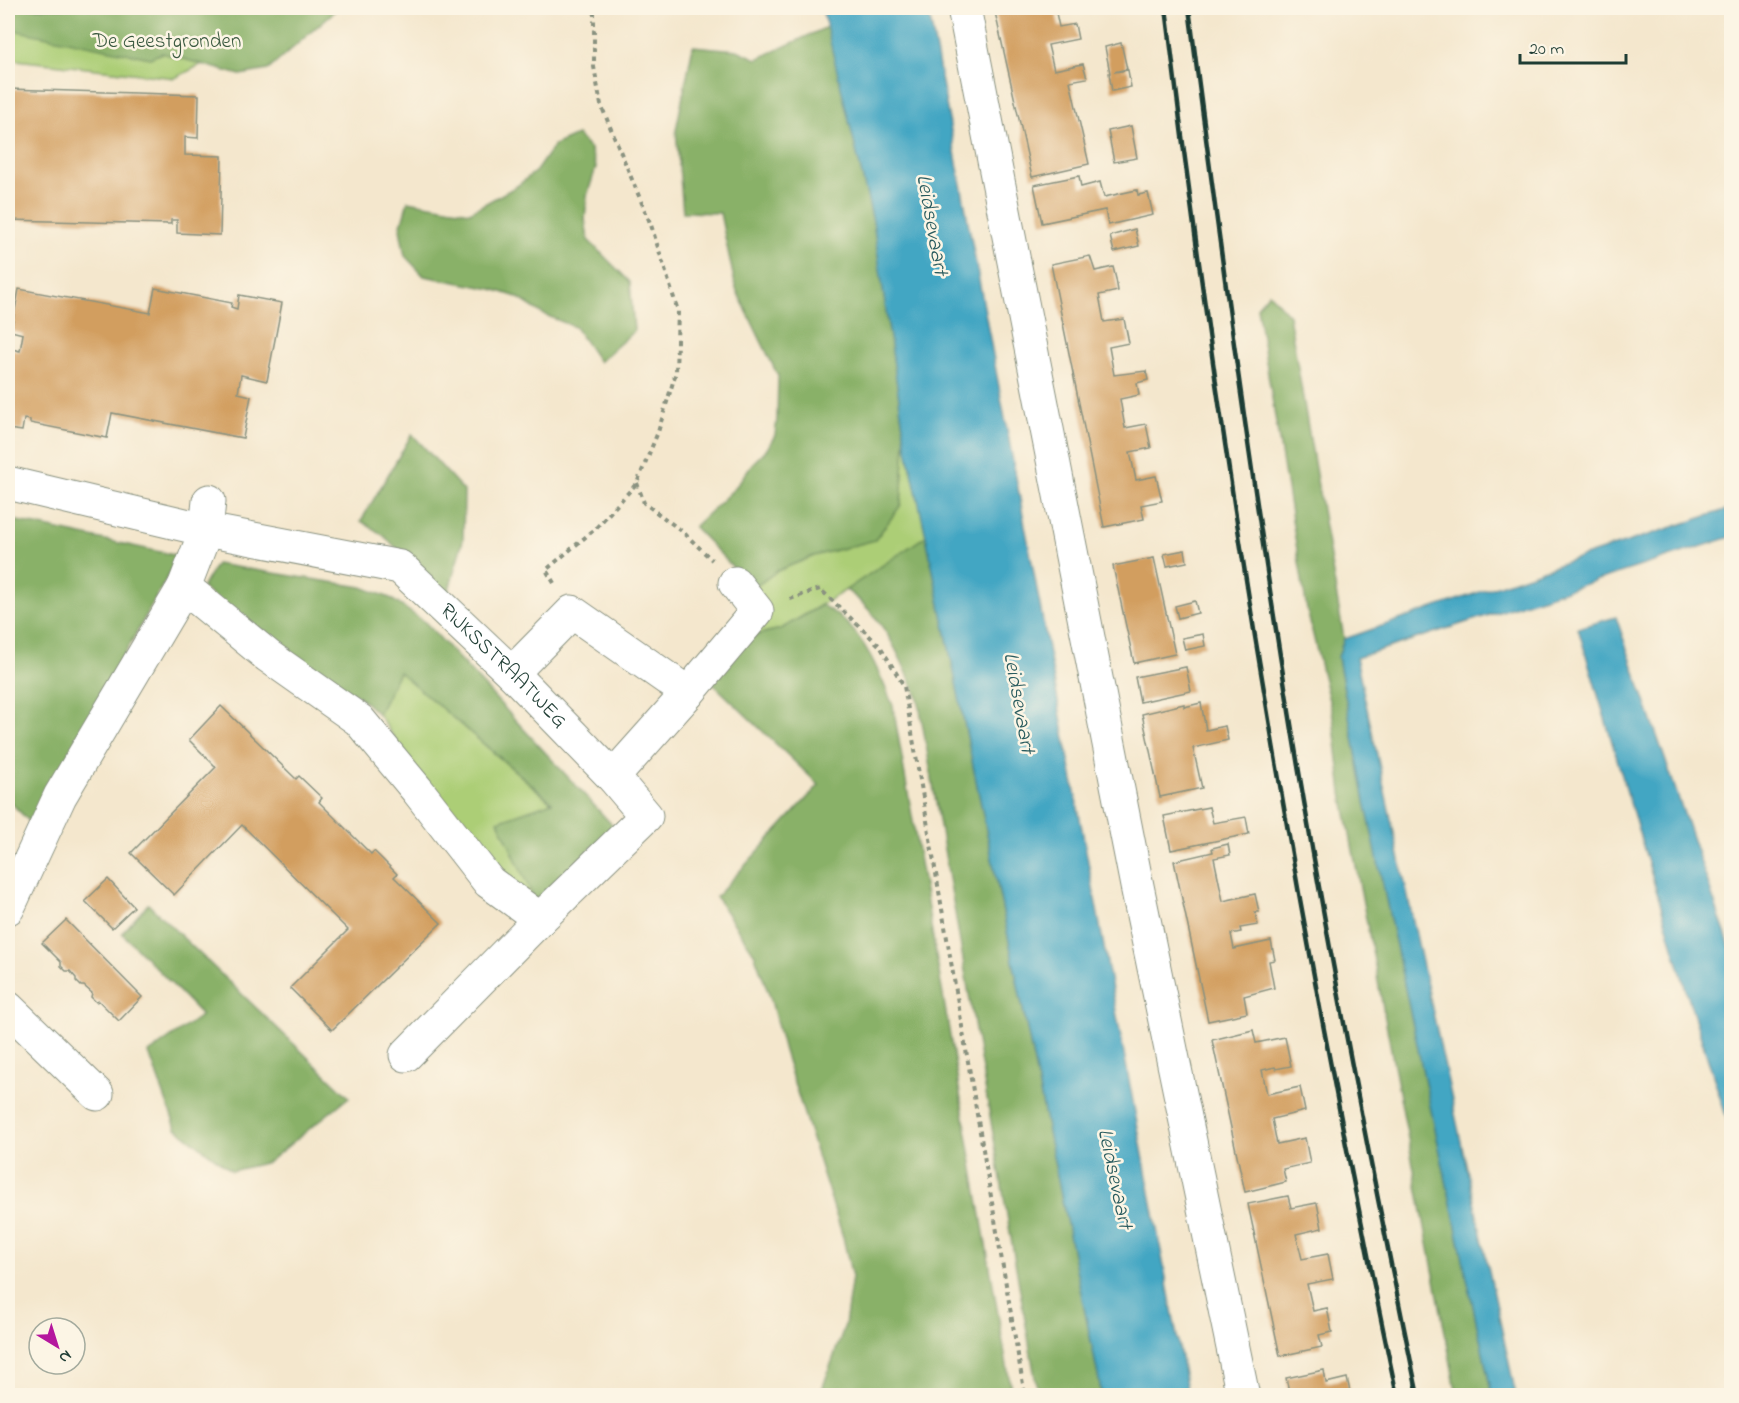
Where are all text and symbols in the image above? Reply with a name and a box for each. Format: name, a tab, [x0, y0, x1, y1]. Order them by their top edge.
park label: De Geestgronden	[92, 27, 241, 59]
scale bar	[1520, 27, 1626, 65]
text: 20 m	[1529, 37, 1564, 63]
water label: Leidsevaart	[906, 172, 956, 280]
street label: RIJKSSTRAATWEG	[433, 597, 573, 736]
water label: Leidsevaart	[993, 650, 1043, 758]
water label: Leidsevaart	[1088, 1126, 1141, 1235]
north arrow	[27, 1316, 87, 1376]
text: N	[53, 1343, 77, 1369]

